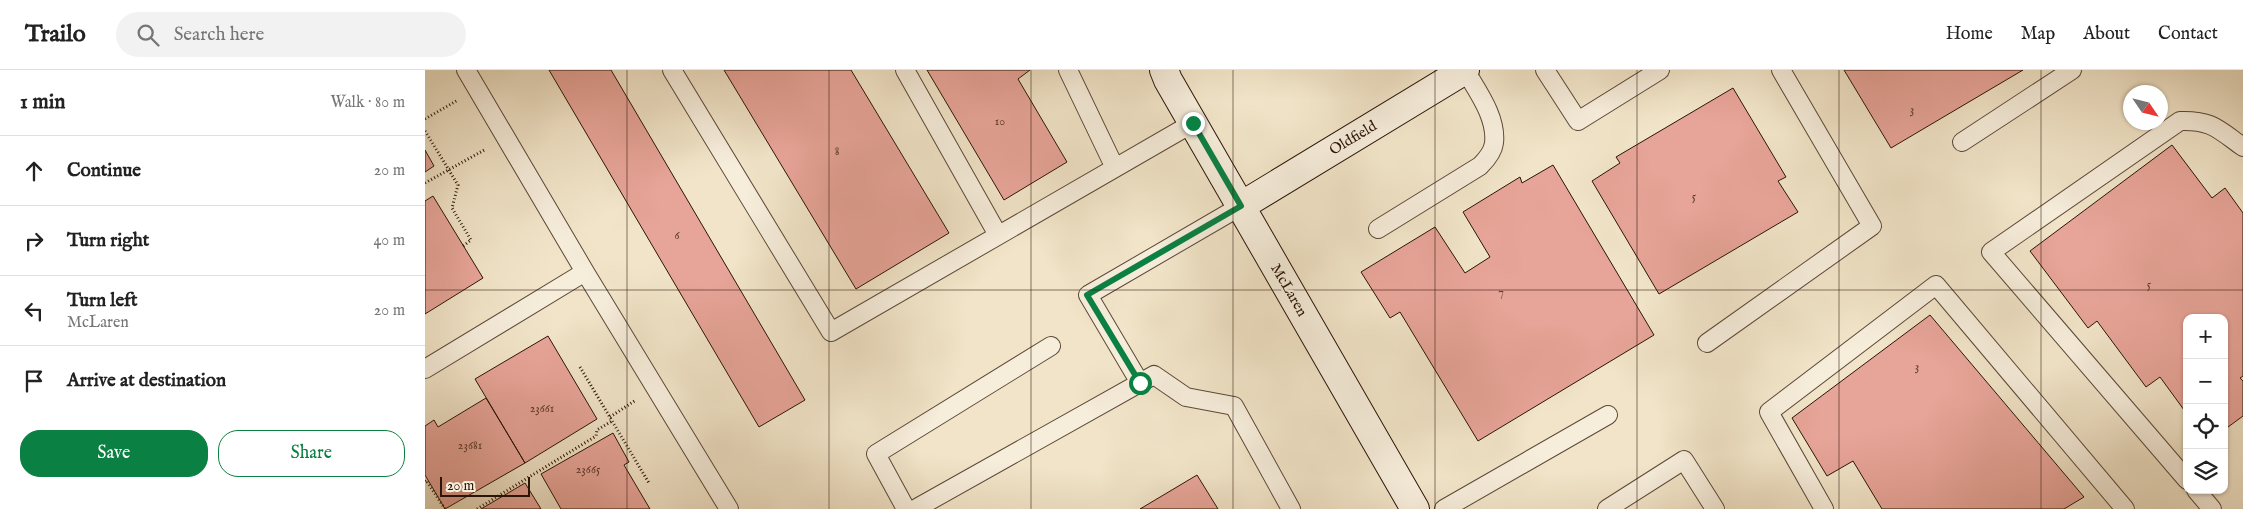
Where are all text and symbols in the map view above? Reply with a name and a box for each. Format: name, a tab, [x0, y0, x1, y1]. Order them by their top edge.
search box	[116, 12, 466, 57]
text: Trailo	[25, 19, 86, 50]
icon: search	[134, 21, 162, 49]
text: Search here	[174, 23, 264, 47]
text: Home	[1946, 23, 1993, 46]
text: Map	[2021, 23, 2055, 46]
text: About	[2083, 23, 2130, 46]
text: Contact	[2158, 23, 2218, 46]
north arrow	[2123, 85, 2168, 130]
text: 1 min	[20, 89, 65, 116]
text: Walk · 80 m	[330, 93, 405, 113]
house number: 3	[1910, 102, 1914, 117]
route end	[1182, 112, 1205, 135]
house number: 10	[995, 114, 1005, 129]
street label: Oldfield	[1326, 116, 1381, 160]
house number: 8	[835, 144, 840, 159]
icon: ahead	[20, 157, 48, 185]
text: Continue	[67, 159, 141, 183]
text: 20 m	[374, 161, 405, 181]
house number: 5	[1692, 189, 1697, 204]
icon: right	[20, 227, 48, 255]
house number: 6	[674, 228, 680, 243]
text: Turn right	[67, 229, 149, 253]
text: 40 m	[373, 231, 405, 251]
street label: McLaren	[1266, 260, 1312, 320]
house number: 5	[2147, 277, 2152, 292]
house number: 7	[1498, 285, 1504, 300]
text: Turn left	[67, 289, 138, 313]
icon: left	[20, 297, 48, 325]
text: 20 m	[374, 301, 405, 321]
text: McLaren	[67, 313, 129, 333]
map controls	[2183, 314, 2228, 494]
button: +	[2183, 314, 2228, 359]
house number: 3	[1915, 359, 1919, 374]
button: −	[2183, 359, 2228, 404]
icon: arrive	[20, 367, 48, 395]
text: Arrive at destination	[67, 369, 226, 393]
route start	[1129, 372, 1152, 395]
house number: 23661	[530, 401, 554, 416]
button: locate	[2183, 404, 2228, 449]
button: Save	[20, 430, 208, 477]
button: Share	[218, 430, 405, 477]
house number: 23681	[458, 438, 482, 453]
button: layers	[2183, 449, 2228, 494]
house number: 23665	[576, 462, 601, 477]
scale bar	[440, 474, 530, 497]
text: 20 m	[447, 477, 474, 495]

